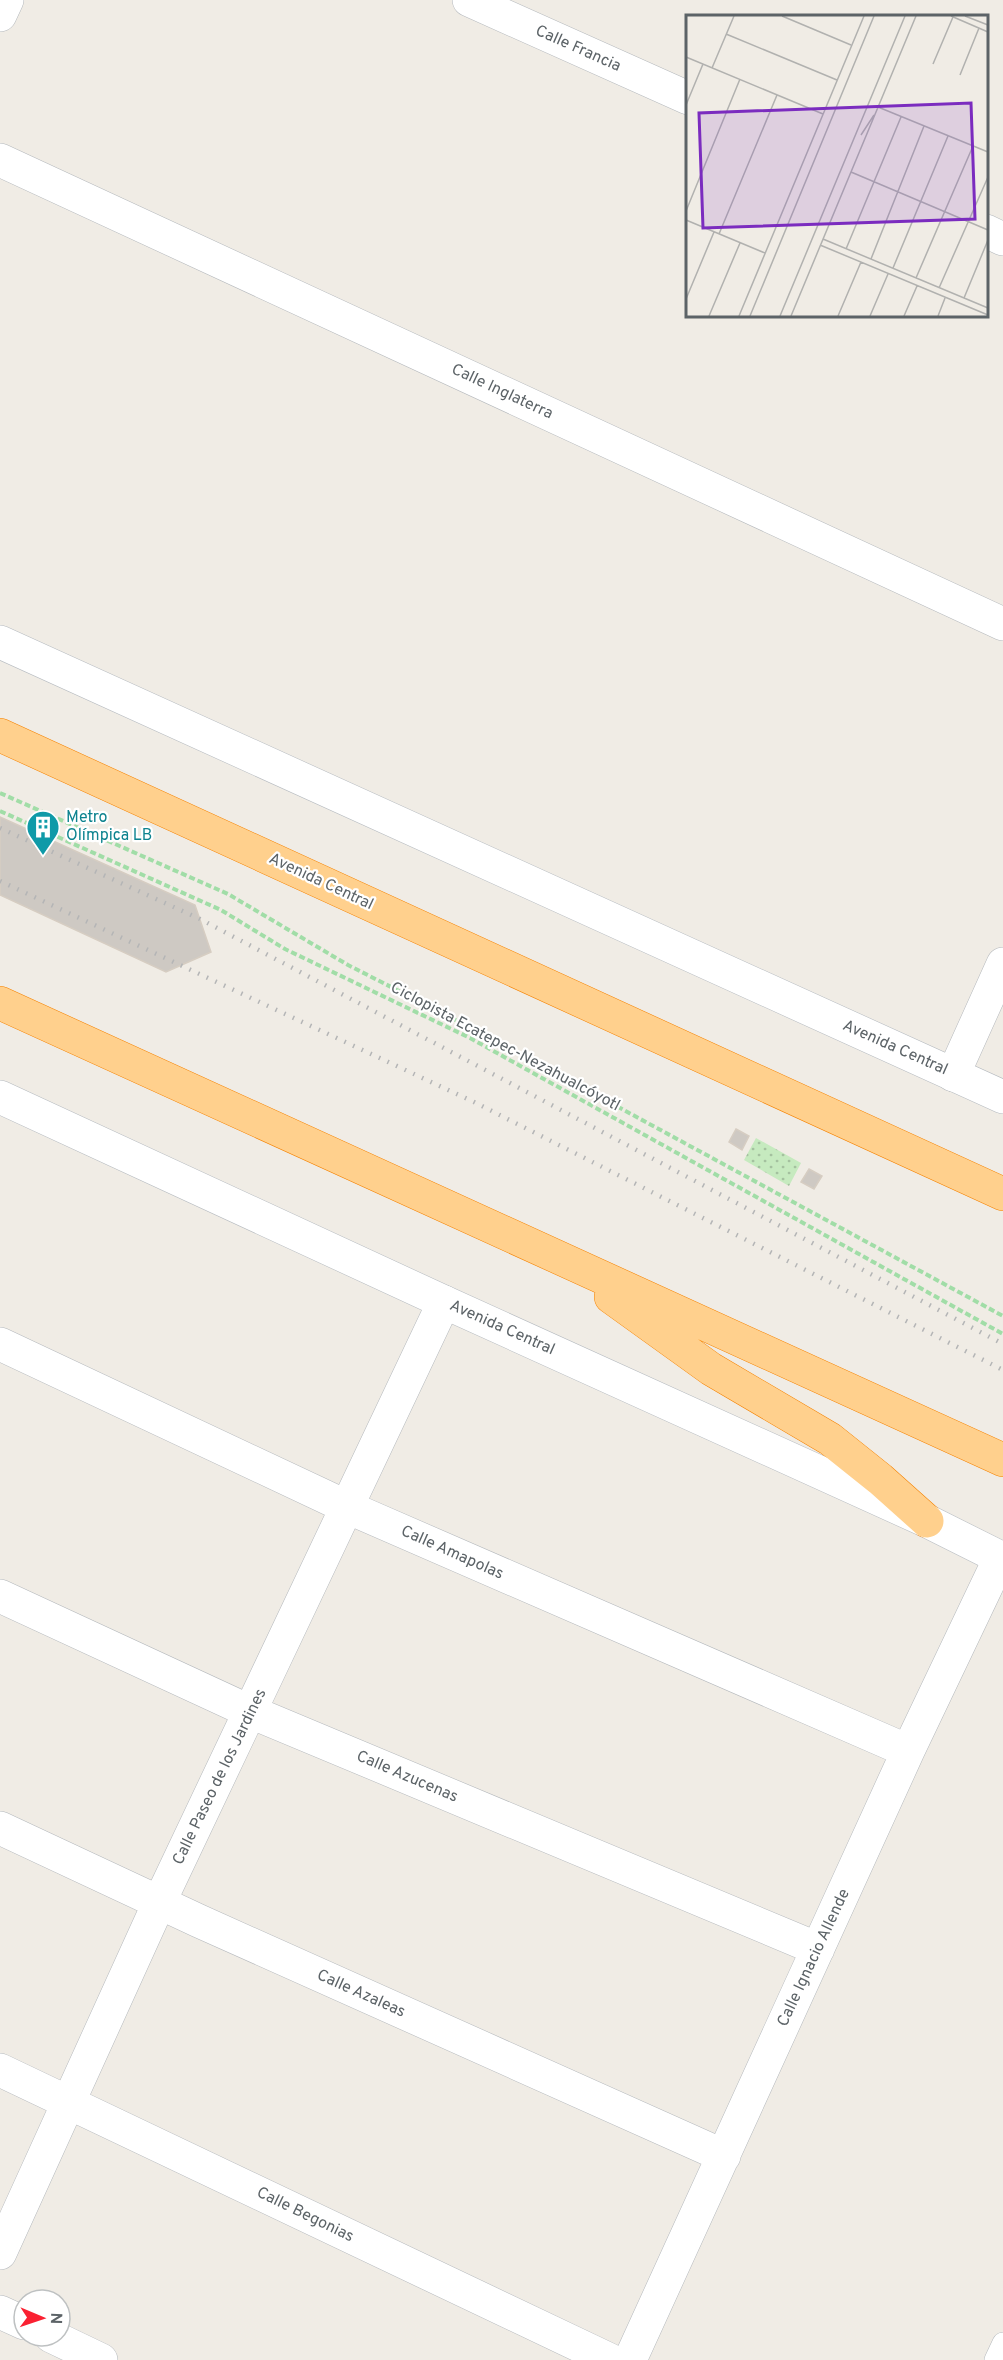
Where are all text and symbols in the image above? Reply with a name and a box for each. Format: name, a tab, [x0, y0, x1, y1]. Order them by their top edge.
inset map	[686, 15, 988, 316]
street label: Calle Francia	[532, 21, 624, 77]
street label: Calle Inglaterra	[448, 360, 556, 424]
place label: Metro Olímpica LB	[66, 808, 152, 846]
building icon: Metro Olímpica LB	[25, 809, 61, 856]
street label: Avenida Central	[266, 849, 376, 915]
street label: Ciclopista Ecatepec-Nezahualcóyotl	[387, 978, 623, 1116]
street label: Avenida Central	[839, 1016, 951, 1080]
street label: Avenida Central	[446, 1296, 558, 1360]
street label: Calle Amapolas	[398, 1521, 506, 1585]
street label: Calle Paseo de los Jardines	[169, 1686, 271, 1868]
street label: Calle Azucenas	[353, 1747, 461, 1807]
street label: Calle Ignacio Allende	[773, 1886, 855, 2030]
street label: Calle Azaleas	[314, 1966, 408, 2022]
street label: Calle Begonias	[253, 2183, 357, 2247]
north arrow	[12, 2288, 72, 2348]
text: N	[45, 2312, 65, 2325]

